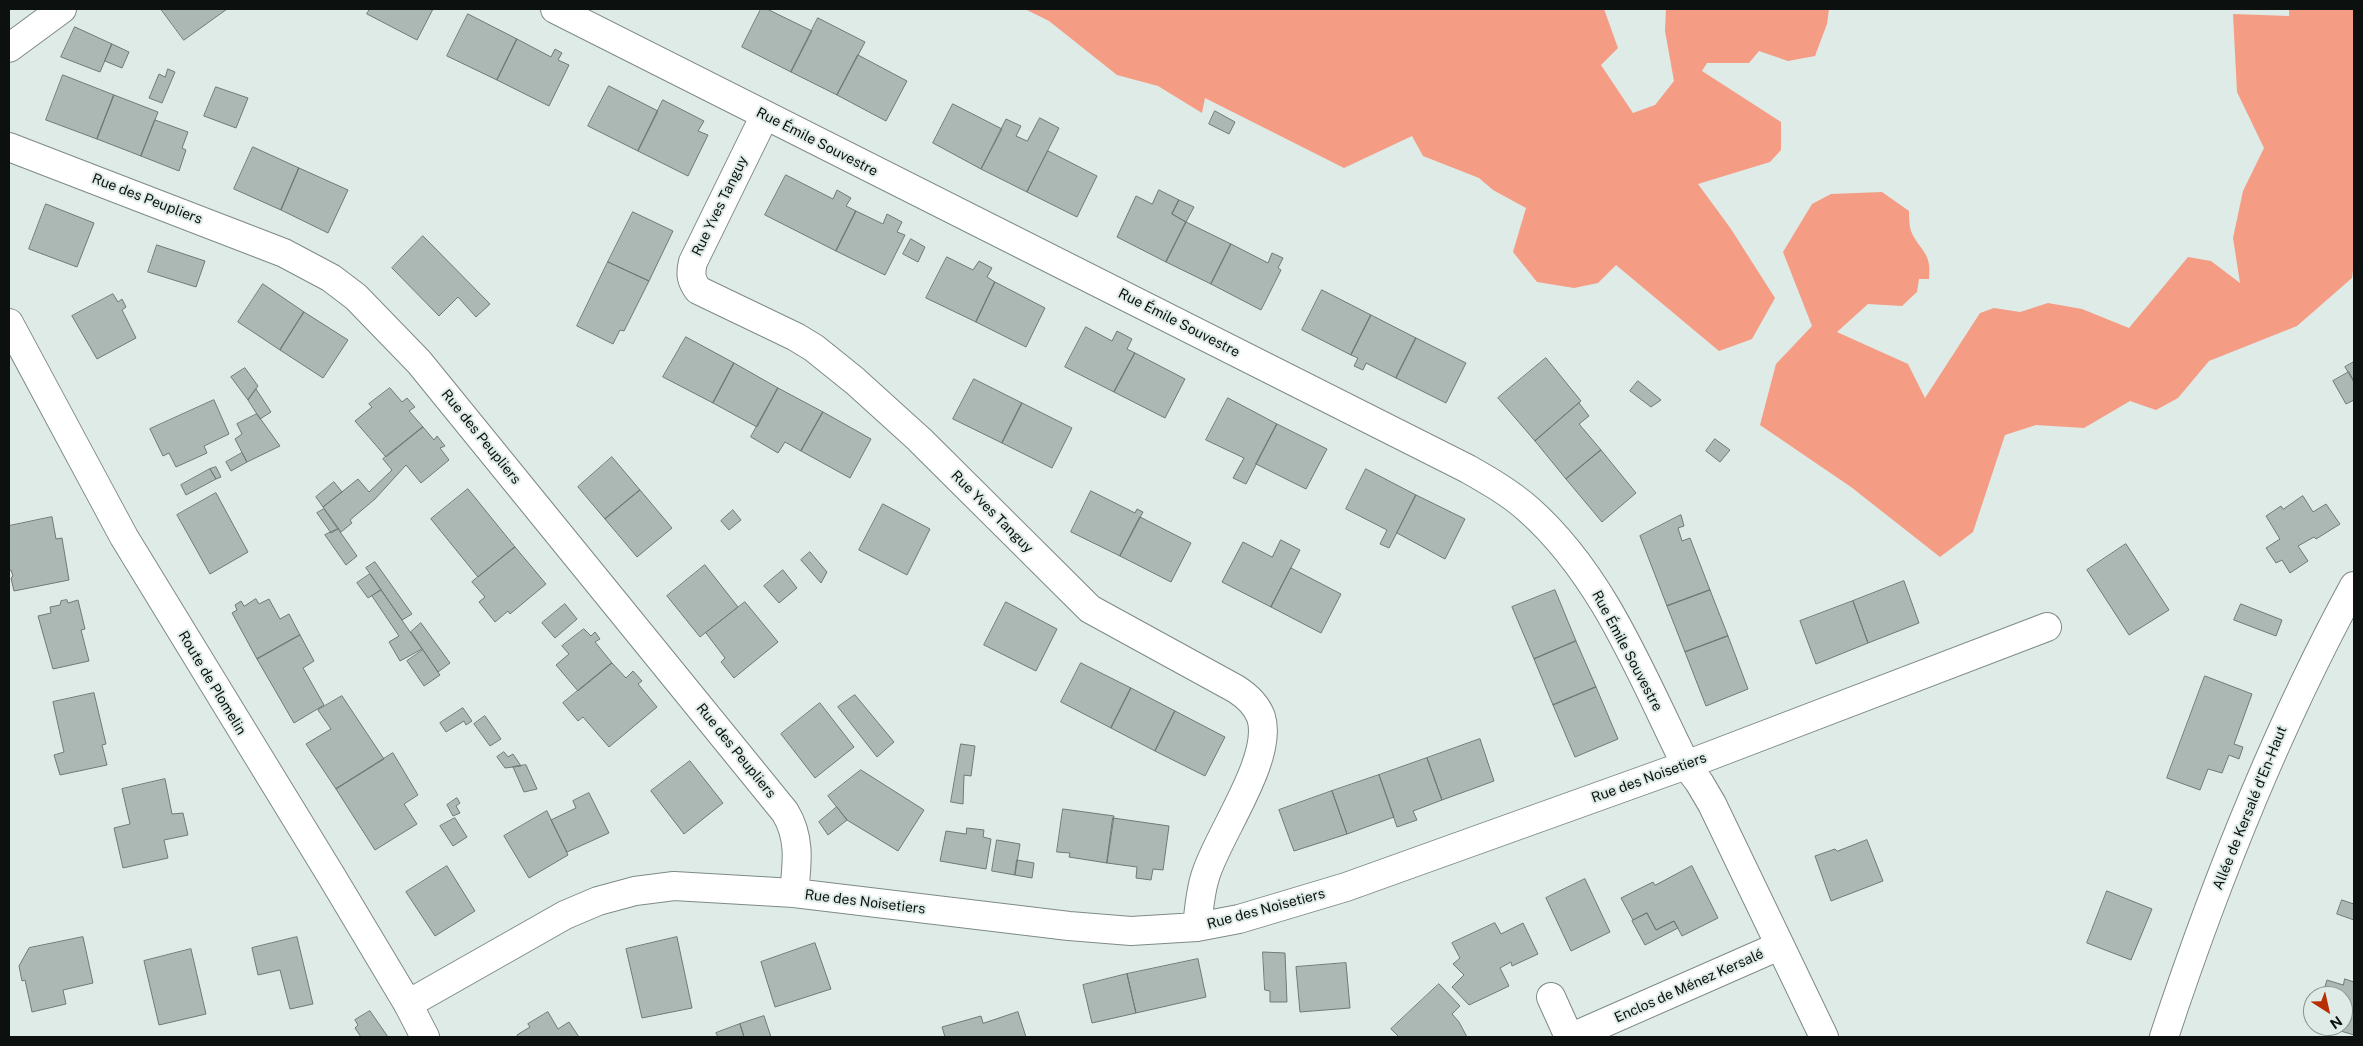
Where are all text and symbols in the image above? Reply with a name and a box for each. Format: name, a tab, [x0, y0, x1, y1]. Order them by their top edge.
street label: Rue Émile Souvestre	[753, 104, 881, 180]
street label: Rue Yves Tanguy	[688, 153, 752, 259]
street label: Rue des Peupliers	[89, 170, 205, 228]
street label: Rue Émile Souvestre	[1115, 285, 1243, 361]
street label: Rue des Peupliers	[438, 386, 524, 488]
street label: Rue Yves Tanguy	[947, 467, 1037, 557]
street label: Rue Émile Souvestre	[1588, 588, 1666, 714]
street label: Route de Plomelin	[174, 628, 250, 738]
street label: Rue des Peupliers	[693, 700, 779, 802]
street label: Allée de Kersalé d'En-Haut	[2209, 724, 2291, 892]
street label: Rue des Noisetiers	[1589, 749, 1709, 807]
street label: Rue des Noisetiers	[1205, 885, 1327, 933]
street label: Rue des Noisetiers	[804, 886, 926, 918]
street label: Enclos de Ménez Kersalé	[1612, 945, 1766, 1027]
north arrow	[2303, 986, 2353, 1036]
text: N	[2327, 1013, 2345, 1032]

